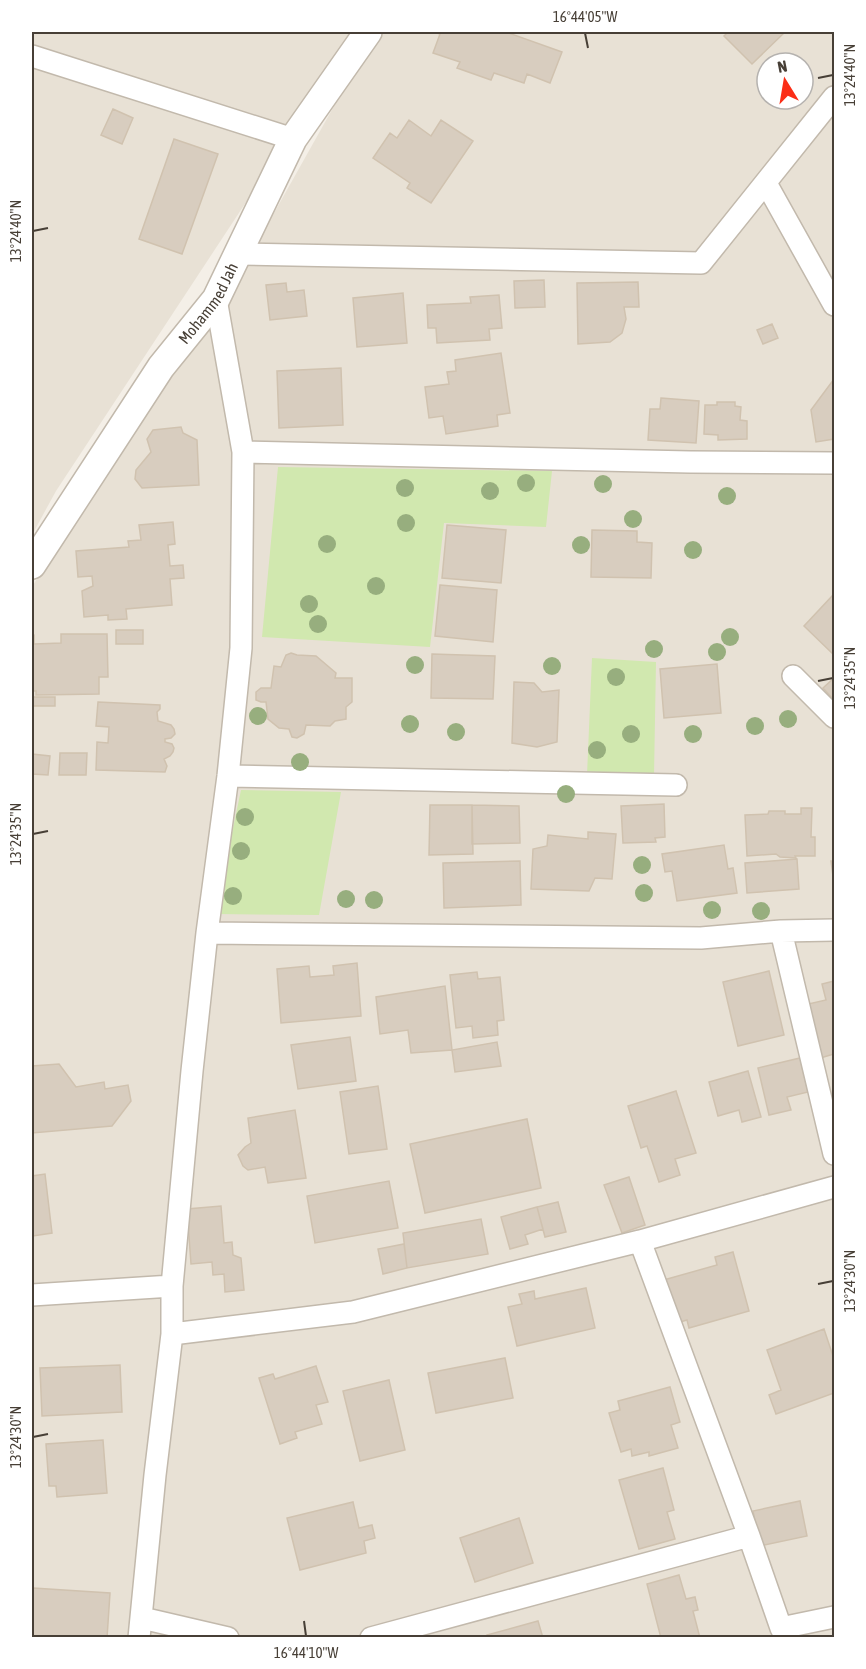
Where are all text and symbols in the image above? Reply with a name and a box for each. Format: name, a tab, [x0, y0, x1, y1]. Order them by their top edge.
text: 16°44'05"W	[553, 8, 617, 25]
text: 13°24'40"N	[841, 44, 858, 106]
north arrow	[755, 51, 815, 111]
text: N	[776, 57, 788, 76]
text: 13°24'40"N	[7, 200, 24, 262]
street label: Mohammed Jah	[175, 260, 241, 347]
text: 13°24'35"N	[841, 647, 858, 709]
text: 13°24'35"N	[7, 803, 24, 865]
text: 13°24'30"N	[841, 1250, 858, 1312]
text: 13°24'30"N	[7, 1406, 24, 1468]
text: 16°44'10"W	[274, 1644, 338, 1661]

